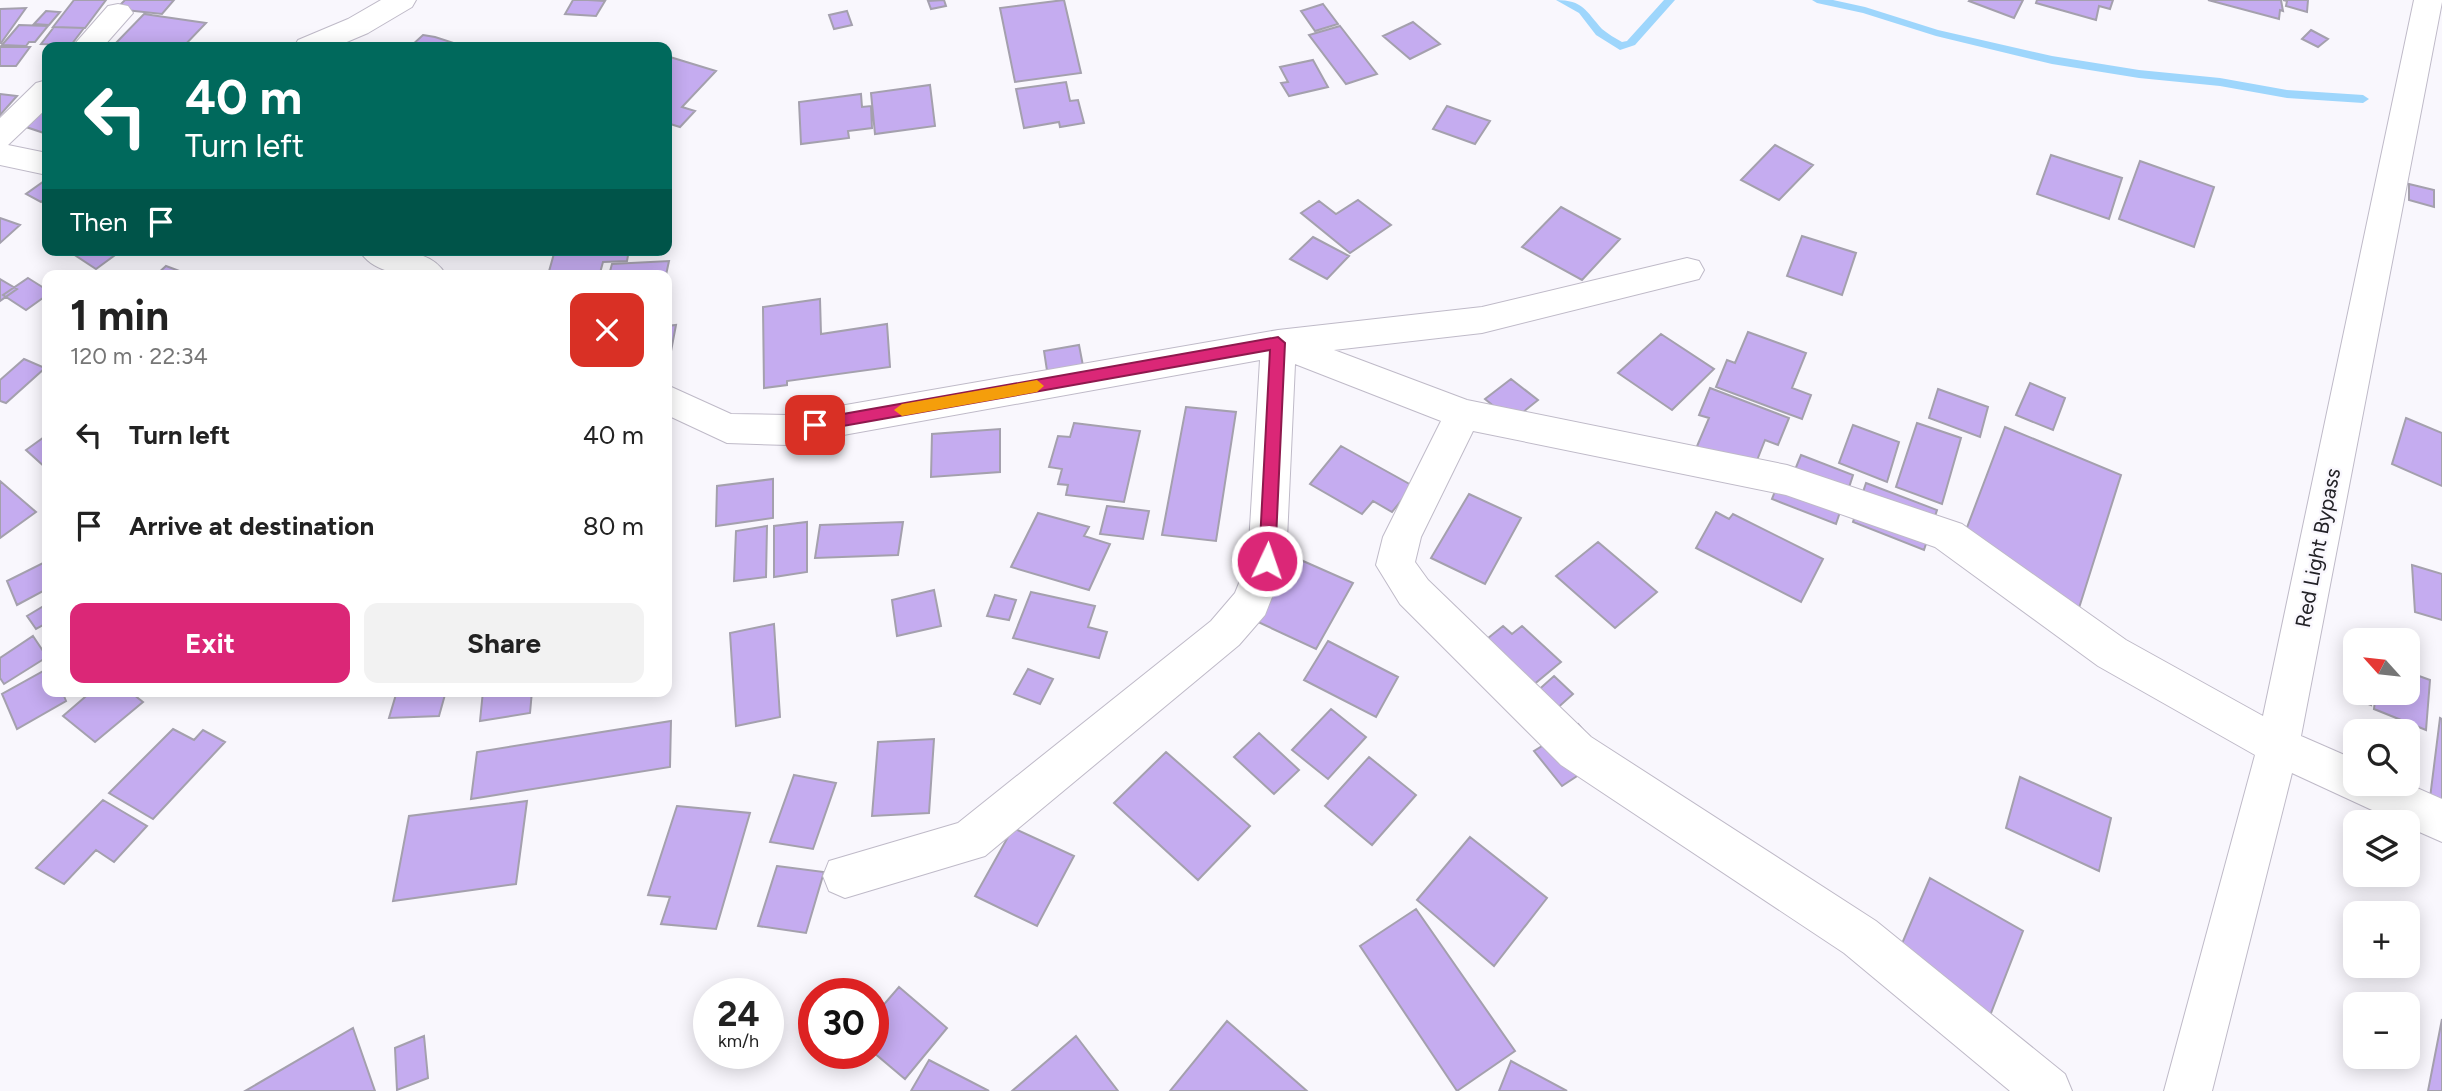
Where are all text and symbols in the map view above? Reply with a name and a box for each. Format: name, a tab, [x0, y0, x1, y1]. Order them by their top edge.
text: 40 m	[185, 67, 302, 126]
icon: left	[70, 70, 161, 161]
text: Turn left	[185, 127, 304, 165]
icon: arrive	[142, 203, 180, 241]
text: Then	[70, 206, 128, 238]
text: 1 min	[70, 290, 169, 341]
button: close	[570, 293, 644, 367]
text: 120 m · 22:34	[70, 342, 208, 370]
pin	[785, 395, 845, 455]
icon: arrive	[796, 406, 834, 444]
icon: left	[70, 416, 108, 454]
text: Turn left	[129, 419, 230, 451]
text: 40 m	[583, 419, 644, 451]
street label: Red Light Bypass	[2290, 466, 2345, 630]
icon: arrive	[70, 507, 108, 545]
text: Arrive at destination	[129, 510, 374, 542]
text: 80 m	[583, 510, 644, 542]
position arrow	[1230, 524, 1304, 598]
button: Exit	[70, 603, 350, 683]
button: Share	[364, 603, 644, 683]
north arrow	[2343, 628, 2420, 705]
map controls	[2343, 628, 2420, 1069]
button: search	[2343, 719, 2420, 796]
button: layers	[2343, 810, 2420, 887]
button: +	[2343, 901, 2420, 978]
speed limit sign: 30	[798, 978, 889, 1069]
button: −	[2343, 992, 2420, 1069]
text: 24	[717, 993, 760, 1035]
text: km/h	[718, 1030, 759, 1052]

